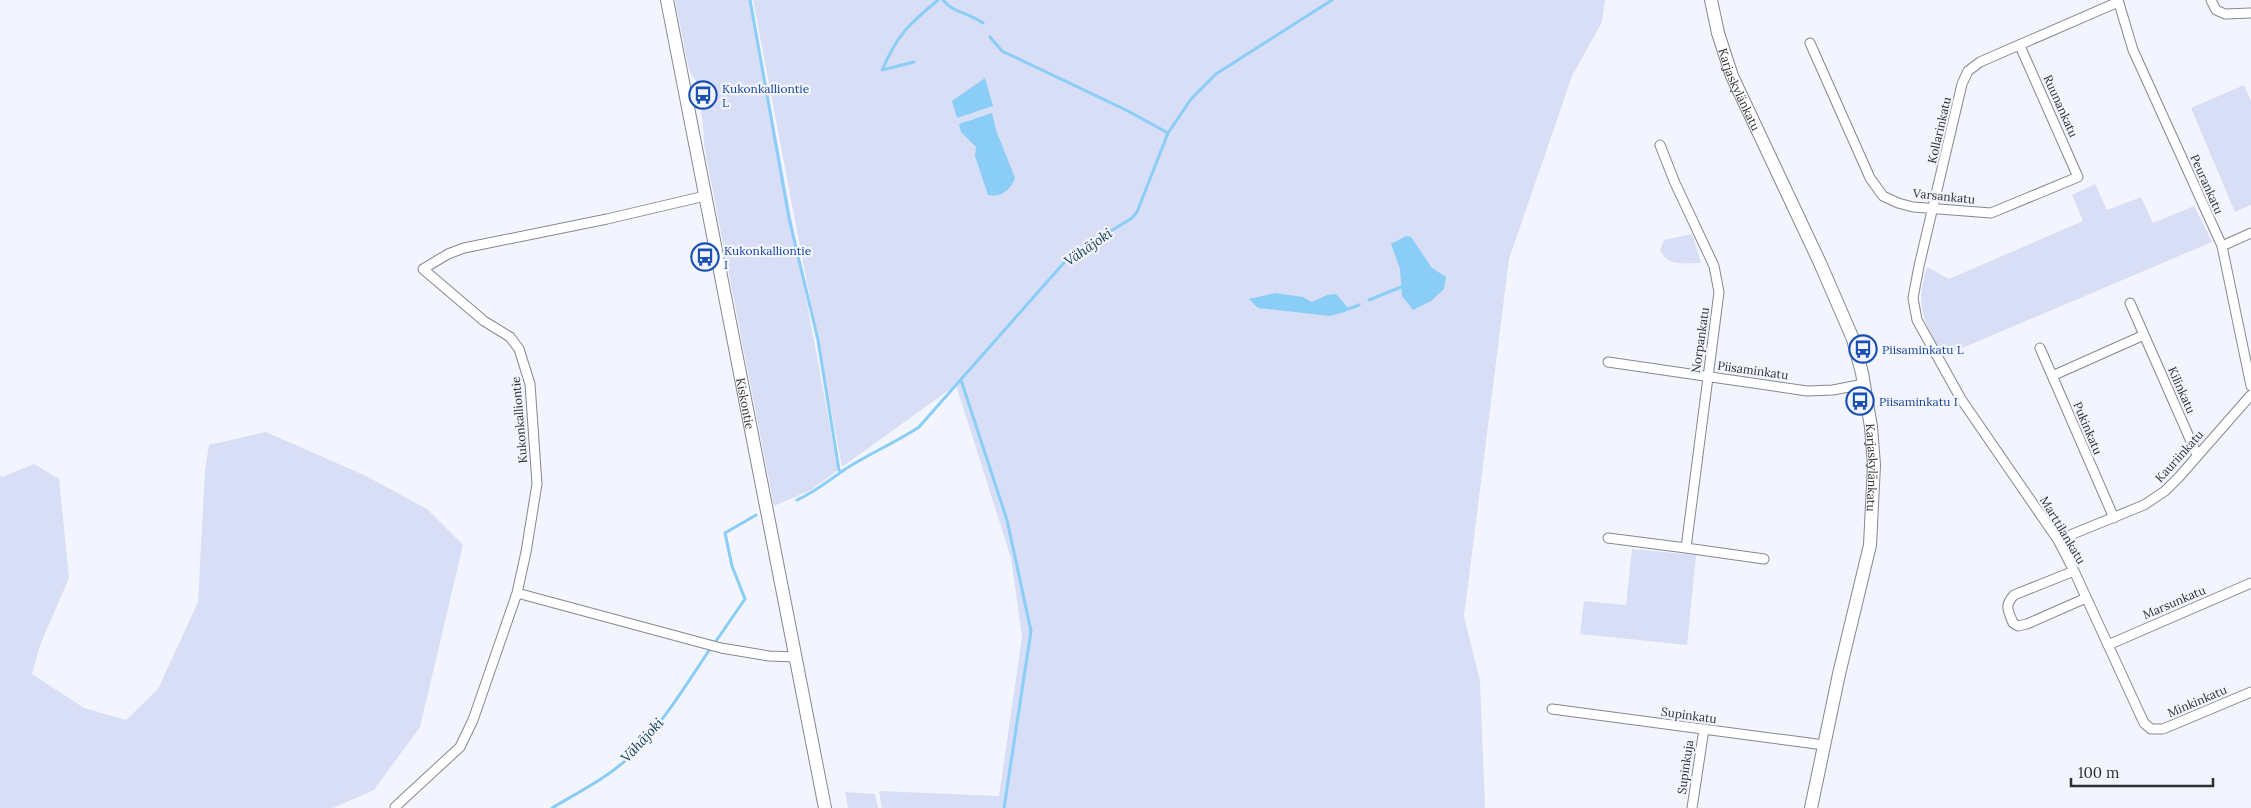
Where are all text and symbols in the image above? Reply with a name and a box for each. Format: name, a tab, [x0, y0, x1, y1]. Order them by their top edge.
street label: Karjaskylänkatu	[1716, 46, 1764, 133]
street label: Ruunankatu	[2041, 72, 2081, 140]
bus stop icon: Kukonkalliontie L	[688, 80, 718, 110]
place label: Kukonkalliontie L	[722, 81, 810, 110]
street label: Kollarinkatu	[1924, 95, 1954, 165]
street label: Peurankatu	[2187, 152, 2227, 216]
street label: Varsankatu	[1911, 185, 1976, 207]
water label: Vähäjoki	[1060, 224, 1116, 270]
bus stop icon: Kukonkalliontie I	[690, 242, 720, 272]
place label: Kukonkalliontie I	[724, 243, 812, 272]
street label: Norpankatu	[1688, 306, 1712, 374]
bus stop icon: Piisaminkatu L	[1848, 334, 1878, 364]
place label: Piisaminkatu L	[1882, 342, 1964, 357]
street label: Piisaminkatu	[1717, 358, 1789, 382]
street label: Kilinkatu	[2165, 364, 2199, 416]
street label: Kukonkalliontie	[508, 375, 530, 464]
street label: Kiskontie	[733, 376, 758, 431]
bus stop icon: Piisaminkatu I	[1845, 386, 1875, 416]
place label: Piisaminkatu I	[1879, 394, 1958, 409]
street label: Pukinkatu	[2070, 399, 2106, 457]
street label: Karjaskylänkatu	[1863, 423, 1882, 512]
street label: Kauriinkatu	[2152, 427, 2206, 485]
street label: Marttilankatu	[2037, 493, 2089, 567]
street label: Marsunkatu	[2140, 582, 2208, 622]
street label: Minkinkatu	[2165, 682, 2229, 720]
street label: Supinkatu	[1660, 704, 1718, 726]
water label: Vähäjoki	[617, 713, 668, 766]
street label: Supinkuja	[1674, 739, 1696, 795]
scale bar	[2071, 756, 2214, 788]
text: 100 m	[2078, 763, 2119, 782]

